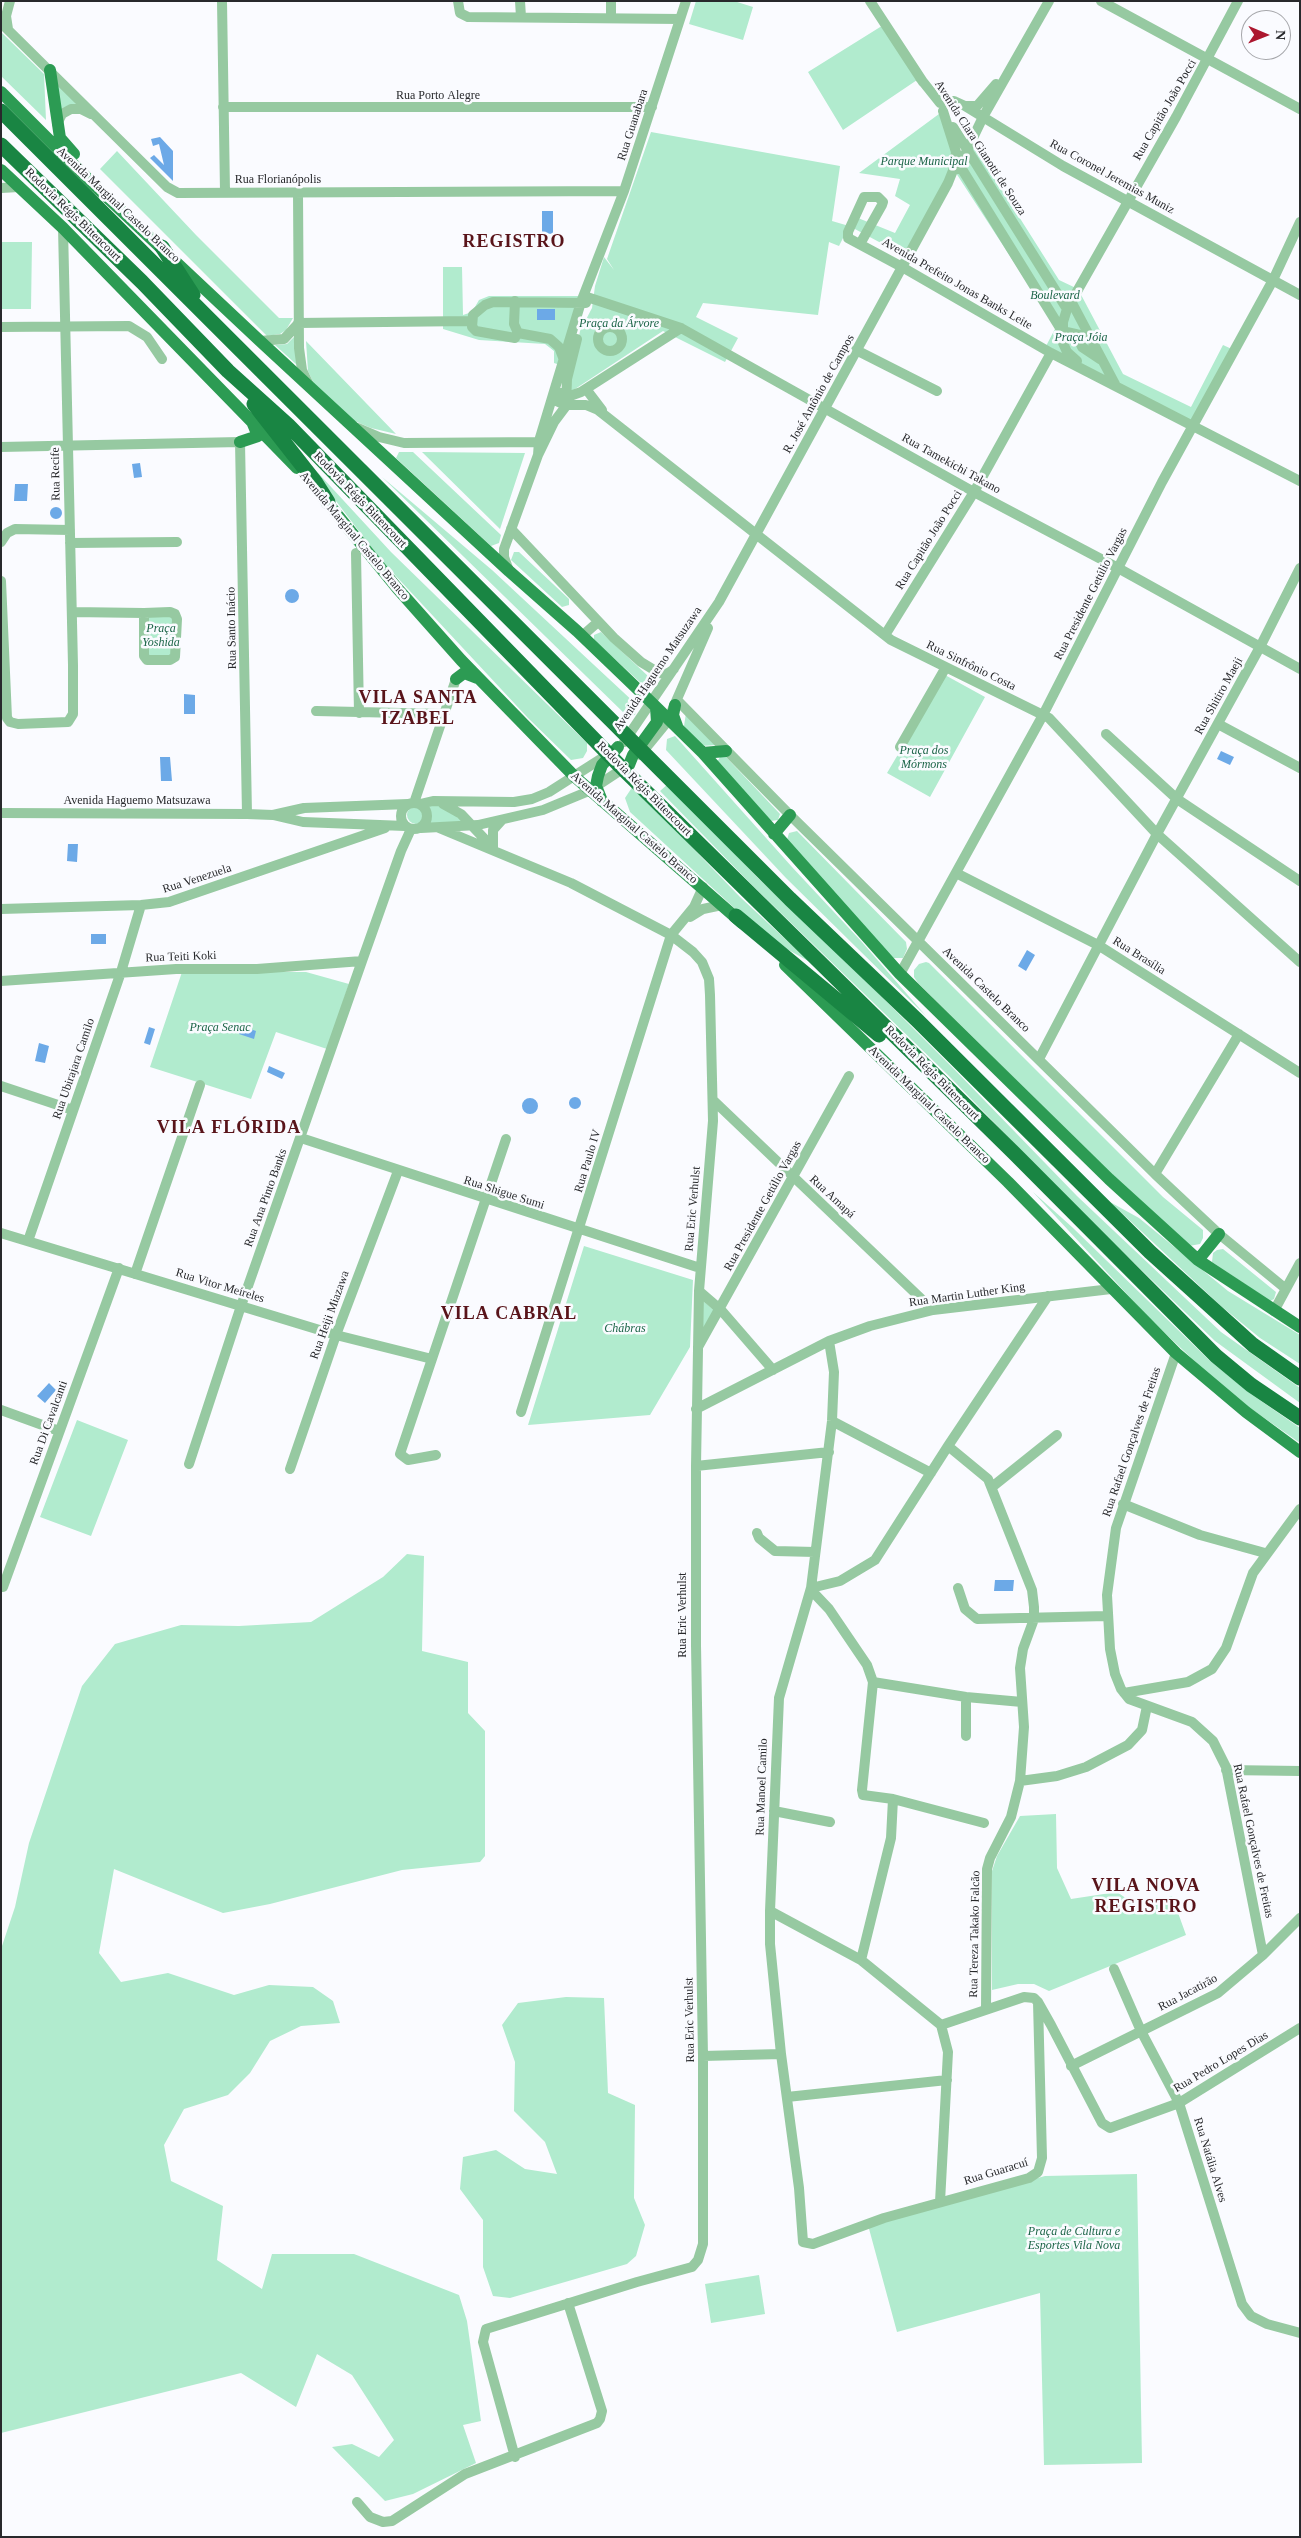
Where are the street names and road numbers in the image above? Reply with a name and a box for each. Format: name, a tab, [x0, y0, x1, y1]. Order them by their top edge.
street label: Rua Capitão João Pocci	[1130, 57, 1200, 163]
street label: Avenida Clara Gianotti de Souza	[931, 78, 1029, 218]
street label: Rua Guanabara	[615, 87, 651, 163]
street label: Rua Porto Alegre	[396, 89, 480, 103]
street label: Rua Coronel Jeremias Muniz	[1047, 137, 1177, 217]
street label: Avenida Marginal Castelo Branco	[53, 144, 183, 266]
street label: Rodovia Régis Bittencourt	[22, 165, 124, 265]
street label: Rua Florianópolis	[235, 173, 321, 187]
street label: Avenida Prefeito Jonas Banks Leite	[879, 235, 1035, 333]
street label: R. José Antônio de Campos	[780, 332, 858, 456]
street label: Rua Tamekichi Takano	[899, 431, 1003, 497]
street label: Rua Recife	[48, 447, 64, 501]
street label: Rodovia Régis Bittencourt	[310, 449, 410, 551]
street label: Avenida Marginal Castelo Branco	[296, 469, 412, 603]
street label: Rua Capitão João Pocci	[893, 488, 965, 592]
street label: Rua Presidente Getúlio Vargas	[1051, 525, 1131, 663]
street label: Rua Santo Inácio	[224, 587, 240, 669]
street label: Avenida Haguemo Matsuzawa	[611, 604, 705, 734]
street label: Rua Sinfrônio Costa	[924, 638, 1018, 694]
street label: Rua Shitiro Maeji	[1192, 655, 1246, 737]
street label: Rodovia Régis Bittencourt	[594, 739, 694, 839]
street label: Avenida Marginal Castelo Branco	[568, 769, 700, 887]
street label: Avenida Haguemo Matsuzawa	[63, 794, 211, 808]
street label: Rua Venezuela	[161, 861, 233, 897]
street label: Rua Brasília	[1110, 934, 1168, 978]
street label: Avenida Castelo Branco	[939, 944, 1033, 1036]
street label: Rua Teiti Koki	[145, 949, 217, 965]
street label: Rua Ubirajara Camilo	[50, 1017, 98, 1121]
street label: Rodovia Régis Bittencourt	[882, 1023, 982, 1123]
street label: Avenida Marginal Castelo Branco	[865, 1043, 993, 1167]
street label: Rua Paulo IV	[572, 1128, 604, 1194]
street label: Rua Presidente Getúlio Vargas	[721, 1138, 805, 1274]
street label: Rua Ana Pinto Banks	[242, 1147, 290, 1249]
street label: Rua Eric Verhulst	[682, 1166, 704, 1252]
street label: Rua Amapá	[806, 1172, 858, 1222]
street label: Rua Shigue Sumi	[462, 1173, 546, 1213]
street label: Rua Vitor Meireles	[174, 1266, 266, 1306]
street label: Rua Heiji Miazawa	[307, 1269, 353, 1361]
street label: Rua Martin Luther King	[908, 1280, 1026, 1310]
street label: Rua Rafael Gonçalves de Freitas	[1100, 1365, 1164, 1519]
street label: Rua Di Cavalcanti	[27, 1379, 71, 1467]
street label: Rua Eric Verhulst	[676, 1572, 690, 1658]
street label: Rua Manoel Camilo	[753, 1738, 771, 1836]
street label: Rua Rafael Gonçalves de Freitas	[1230, 1763, 1276, 1919]
street label: Rua Tereza Takako Falcão	[967, 1870, 983, 1998]
street label: Rua Jacatirão	[1156, 1971, 1220, 2015]
street label: Rua Eric Verhulst	[682, 1977, 698, 2063]
street label: Rua Pedro Lopes Dias	[1171, 2028, 1271, 2096]
street label: Rua Natália Alves	[1190, 2116, 1230, 2204]
street label: Rua Guaracuí	[962, 2155, 1030, 2189]

